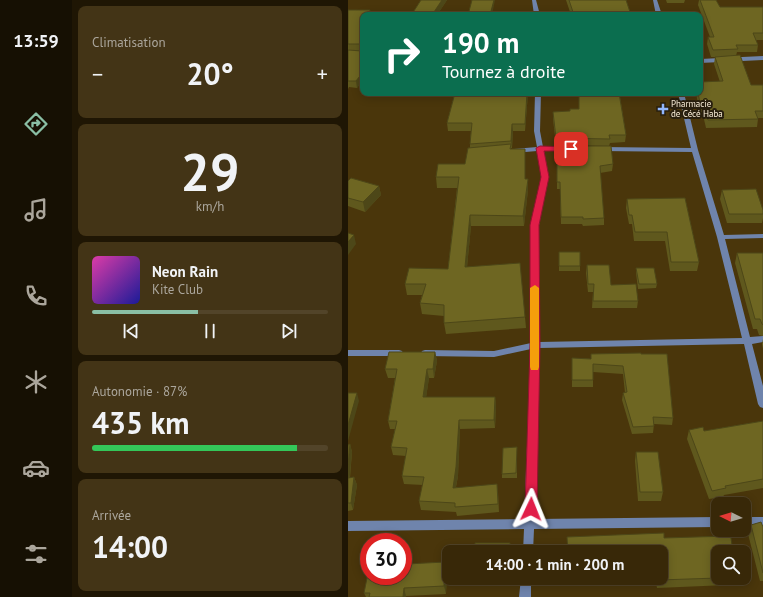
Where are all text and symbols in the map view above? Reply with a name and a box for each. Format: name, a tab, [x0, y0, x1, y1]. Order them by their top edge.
text: 190 m	[442, 24, 519, 61]
icon: right	[376, 28, 428, 80]
text: 13:59	[13, 29, 59, 52]
text: Climatisation	[92, 34, 166, 51]
text: 20°	[186, 54, 234, 93]
text: −	[92, 60, 103, 88]
text: +	[317, 60, 328, 88]
text: Tournez à droite	[442, 60, 565, 83]
place label: Pharmacie de Cécé Haba	[671, 98, 723, 119]
marker: Pharmacie de Cécé Haba	[658, 104, 668, 114]
icon: directions	[22, 110, 50, 138]
pin	[554, 132, 588, 166]
text: 29	[181, 138, 239, 205]
icon: arrive	[560, 138, 582, 160]
icon: music	[22, 196, 50, 224]
text: km/h	[196, 198, 224, 215]
text: Neon Rain	[152, 262, 218, 281]
text: Kite Club	[152, 281, 203, 298]
icon: phone	[22, 282, 50, 310]
icon: previous	[120, 320, 142, 342]
icon: pause	[199, 320, 221, 342]
icon: next	[278, 320, 300, 342]
icon: climate	[22, 368, 50, 396]
text: Autonomie · 87%	[92, 383, 187, 400]
text: 435 km	[92, 403, 190, 442]
icon: car	[22, 454, 50, 482]
position arrow	[510, 488, 552, 530]
north arrow	[711, 497, 751, 537]
map controls	[711, 497, 751, 585]
text: Arrivée	[92, 507, 131, 524]
text: 14:00	[92, 527, 168, 566]
speed limit sign: 30	[360, 533, 412, 585]
icon: filters	[22, 540, 50, 568]
button: search	[711, 545, 751, 585]
text: 14:00 · 1 min · 200 m	[486, 555, 624, 574]

